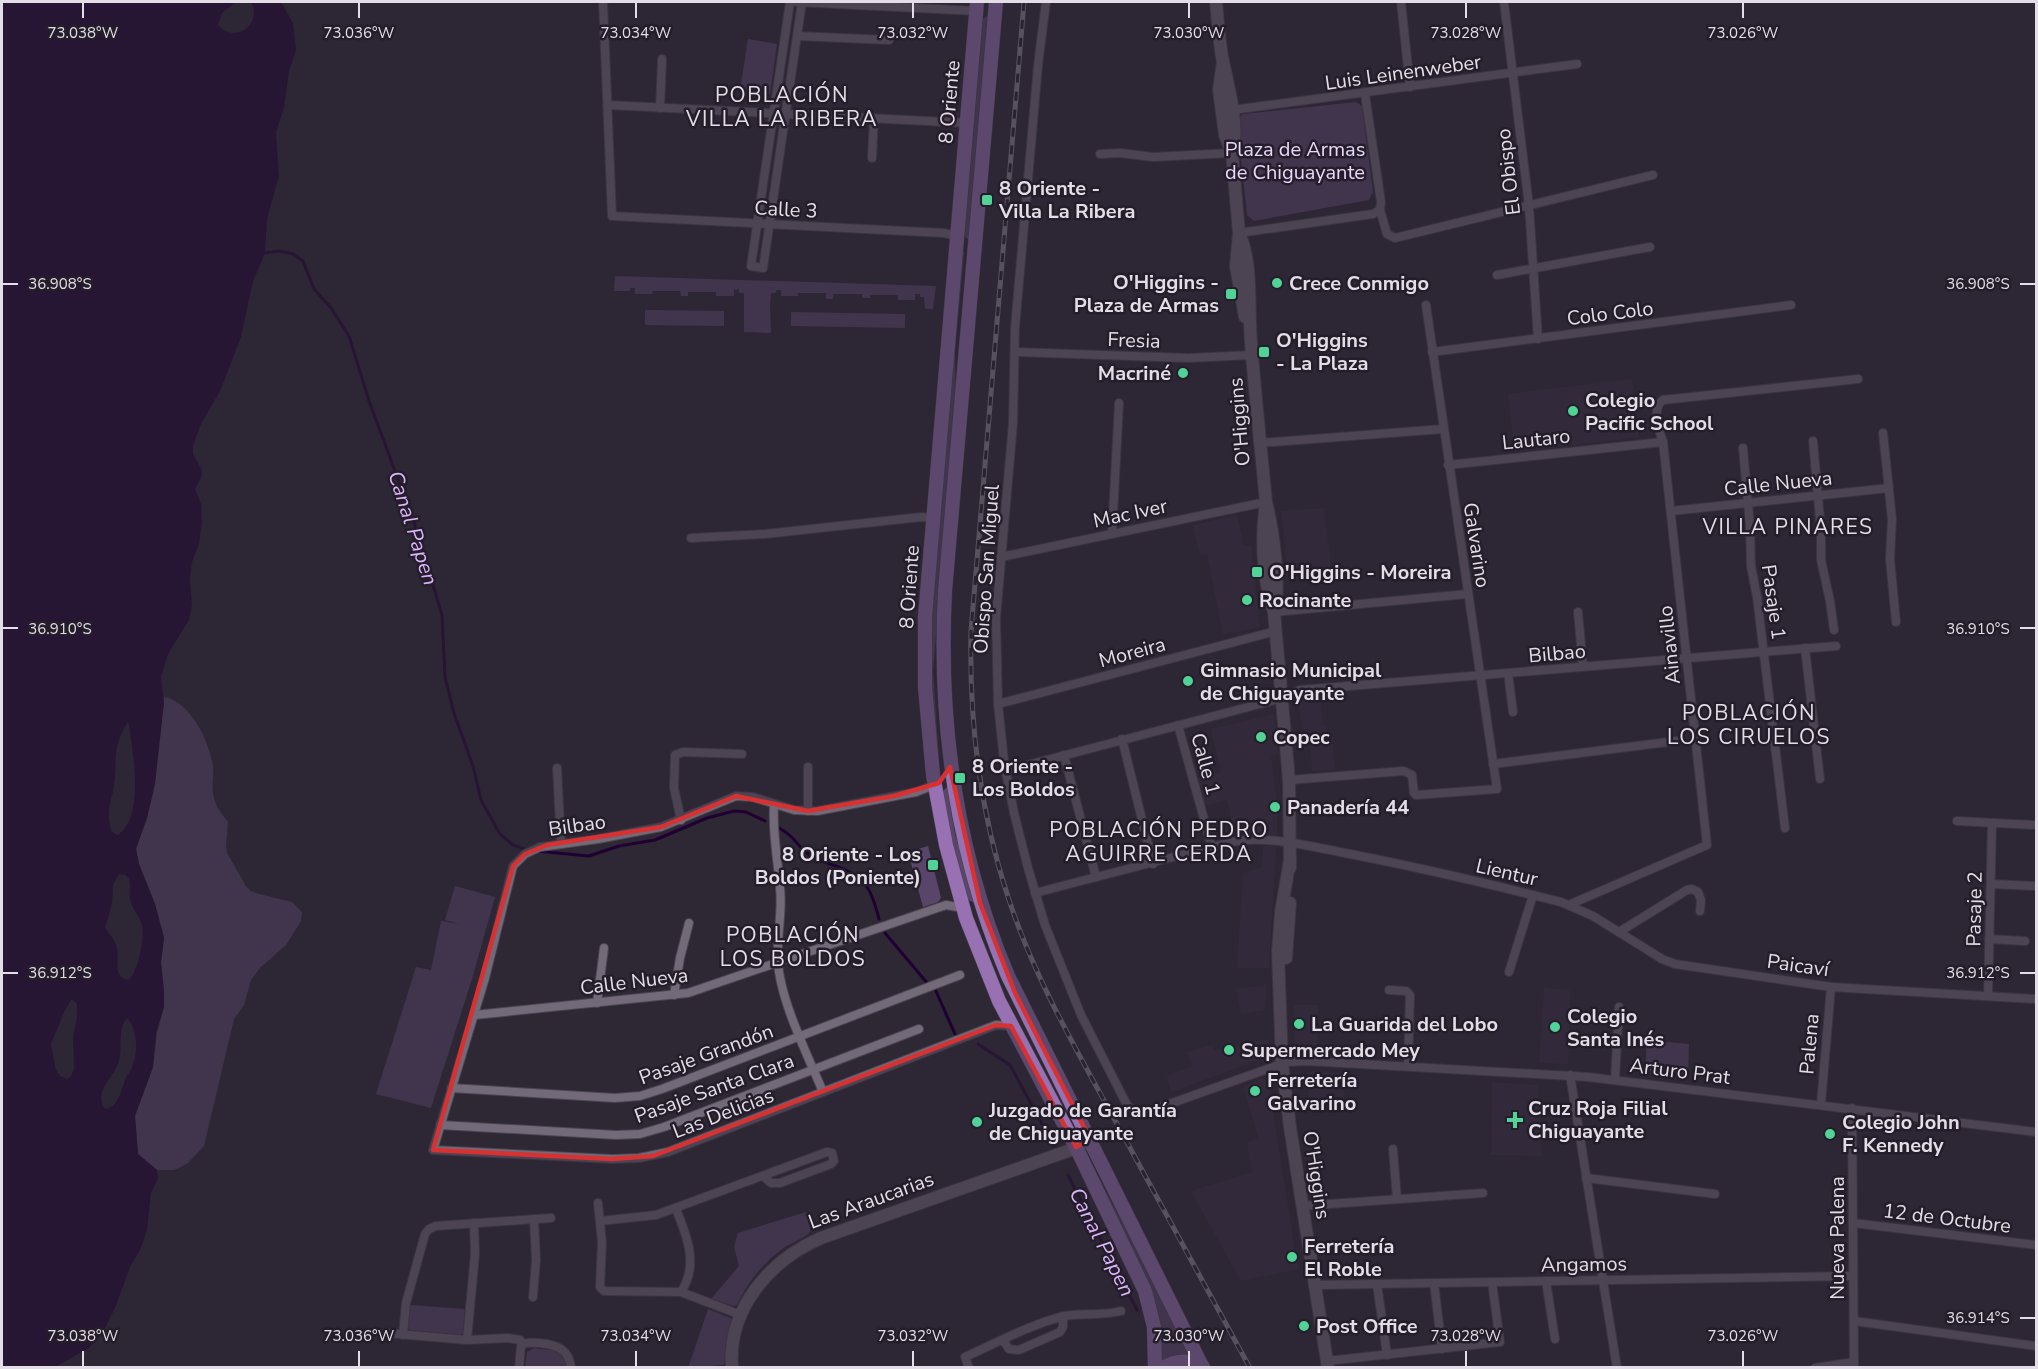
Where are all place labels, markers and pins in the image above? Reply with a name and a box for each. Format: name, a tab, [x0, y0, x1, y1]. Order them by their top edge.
place label: 8 Oriente - Villa La Ribera	[998, 175, 1135, 225]
marker: 8 Oriente - Villa La Ribera	[980, 193, 994, 207]
place label: O'Higgins - Plaza de Armas	[1074, 269, 1219, 319]
place label: Crece Conmigo	[1289, 270, 1429, 297]
marker: Crece Conmigo	[1270, 276, 1284, 290]
marker: O'Higgins - Plaza de Armas	[1224, 287, 1238, 301]
place label: O'Higgins - La Plaza	[1276, 327, 1368, 377]
marker: O'Higgins - La Plaza	[1257, 345, 1271, 359]
place label: Macriné	[1098, 360, 1171, 387]
marker: Macriné	[1176, 366, 1190, 380]
place label: Colegio Pacific School	[1585, 387, 1714, 437]
marker: Colegio Pacific School	[1566, 404, 1580, 418]
place label: O'Higgins - Moreira	[1269, 559, 1451, 586]
marker: O'Higgins - Moreira	[1250, 565, 1264, 579]
place label: Rocinante	[1259, 587, 1351, 614]
marker: Rocinante	[1240, 593, 1254, 607]
place label: Gimnasio Municipal de Chiguayante	[1200, 657, 1382, 707]
marker: Gimnasio Municipal de Chiguayante	[1181, 674, 1195, 688]
place label: Copec	[1273, 724, 1330, 751]
marker: Copec	[1254, 730, 1268, 744]
place label: 8 Oriente - Los Boldos	[972, 753, 1075, 803]
marker: 8 Oriente - Los Boldos	[953, 771, 967, 785]
place label: Panadería 44	[1287, 794, 1409, 821]
marker: Panadería 44	[1268, 800, 1282, 814]
place label: 8 Oriente - Los Boldos (Poniente)	[755, 841, 921, 891]
marker: 8 Oriente - Los Boldos (Poniente)	[926, 858, 940, 872]
place label: Colegio Santa Inés	[1567, 1003, 1664, 1053]
place label: La Guarida del Lobo	[1311, 1011, 1498, 1038]
marker: La Guarida del Lobo	[1292, 1017, 1306, 1031]
marker: Colegio Santa Inés	[1548, 1020, 1562, 1034]
place label: Supermercado Mey	[1241, 1037, 1420, 1064]
marker: Supermercado Mey	[1222, 1043, 1236, 1057]
place label: Ferretería Galvarino	[1267, 1067, 1357, 1117]
marker: Ferretería Galvarino	[1248, 1084, 1262, 1098]
place label: Cruz Roja Filial Chiguayante	[1528, 1095, 1668, 1145]
place label: Juzgado de Garantía de Chiguayante	[988, 1097, 1177, 1147]
place label: Colegio John F. Kennedy	[1842, 1109, 1960, 1159]
marker: Cruz Roja Filial Chiguayante	[1506, 1111, 1524, 1129]
marker: Juzgado de Garantía de Chiguayante	[970, 1115, 984, 1129]
marker: Colegio John F. Kennedy	[1823, 1127, 1837, 1141]
place label: Ferretería El Roble	[1304, 1233, 1394, 1283]
marker: Ferretería El Roble	[1285, 1250, 1299, 1264]
place label: Post Office	[1316, 1313, 1418, 1340]
marker: Post Office	[1297, 1319, 1311, 1333]

